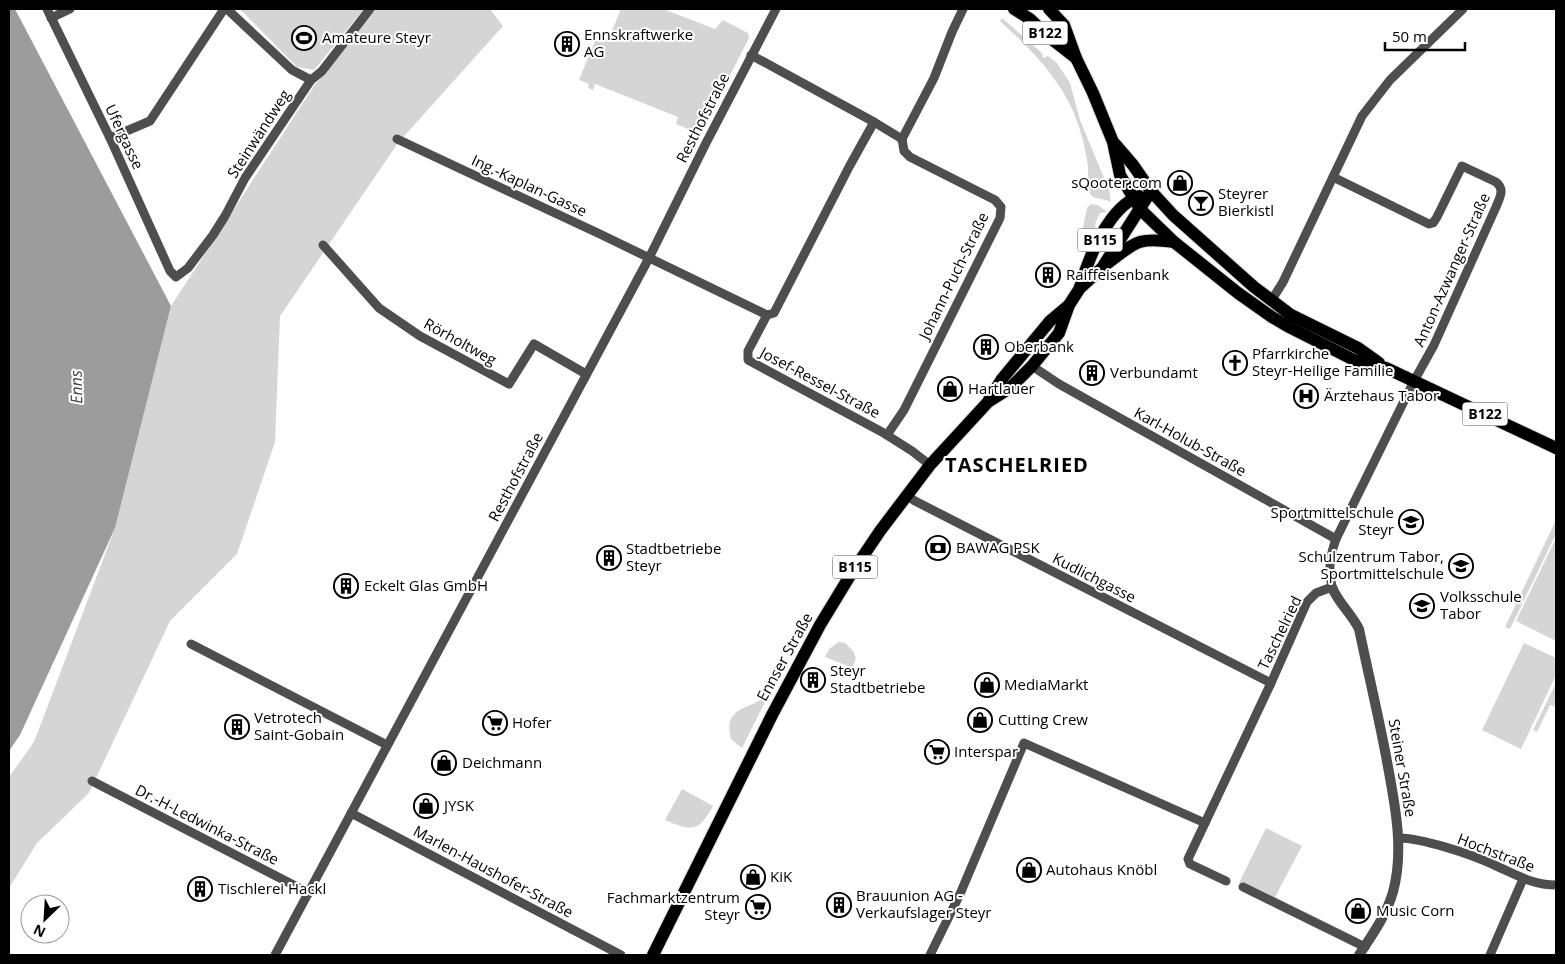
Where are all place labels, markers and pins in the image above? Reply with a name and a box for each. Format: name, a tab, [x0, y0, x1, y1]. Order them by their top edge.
place label: Ennskraftwerke AG	[584, 24, 693, 61]
sports icon: Amateure Steyr	[291, 25, 317, 51]
place label: Amateure Steyr	[322, 27, 431, 47]
building icon: Ennskraftwerke AG	[554, 31, 580, 57]
shop icon: sQooter.com	[1167, 170, 1193, 196]
place label: sQooter.com	[1071, 172, 1162, 192]
place label: Steyrer Bierkistl	[1218, 183, 1274, 220]
bar icon: Steyrer Bierkistl	[1188, 190, 1214, 216]
building icon: Raiffeisenbank	[1035, 262, 1061, 288]
place label: Raiffeisenbank	[1066, 264, 1169, 284]
building icon: Oberbank	[973, 334, 999, 360]
place label: Oberbank	[1004, 336, 1074, 356]
place label: Pfarrkirche Steyr-Heilige Familie	[1252, 343, 1394, 380]
church icon: Pfarrkirche Steyr-Heilige Familie	[1222, 350, 1248, 376]
building icon: Verbundamt	[1079, 360, 1105, 386]
place label: Verbundamt	[1110, 362, 1198, 382]
shop icon: Hartlauer	[937, 376, 963, 402]
place label: Hartlauer	[968, 378, 1035, 398]
hospital icon: Ärztehaus Tabor	[1293, 383, 1319, 409]
place label: Ärztehaus Tabor	[1324, 385, 1439, 405]
place label: Sportmittelschule Steyr	[1271, 502, 1394, 539]
school or university icon: Sportmittelschule Steyr	[1398, 509, 1424, 535]
bank icon: BAWAG PSK	[925, 535, 951, 561]
place label: BAWAG PSK	[956, 537, 1041, 557]
place label: Stadtbetriebe Steyr	[626, 538, 721, 575]
building icon: Stadtbetriebe Steyr	[596, 545, 622, 571]
place label: Schulzentrum Tabor, Sportmittelschule	[1298, 546, 1444, 583]
school or university icon: Schulzentrum Tabor, Sportmittelschule	[1448, 553, 1474, 579]
building icon: Eckelt Glas GmbH	[333, 573, 359, 599]
place label: Eckelt Glas GmbH	[364, 575, 488, 595]
place label: Volksschule Tabor	[1440, 586, 1522, 623]
school or university icon: Volksschule Tabor	[1409, 593, 1435, 619]
place label: Steyr Stadtbetriebe	[830, 660, 925, 697]
building icon: Steyr Stadtbetriebe	[800, 667, 826, 693]
shop icon: MediaMarkt	[974, 672, 1000, 698]
place label: MediaMarkt	[1004, 674, 1088, 694]
place label: Vetrotech Saint-Gobain	[254, 707, 344, 744]
shop icon: Cutting Crew	[967, 707, 993, 733]
place label: Cutting Crew	[998, 709, 1088, 729]
supermarket icon: Hofer	[482, 710, 508, 736]
place label: Hofer	[512, 712, 552, 732]
building icon: Vetrotech Saint-Gobain	[224, 714, 250, 740]
supermarket icon: Interspar	[924, 739, 950, 765]
place label: Interspar	[954, 741, 1018, 761]
shop icon: Deichmann	[431, 750, 457, 776]
place label: Deichmann	[462, 752, 542, 772]
shop icon: JYSK	[413, 793, 439, 819]
place label: JYSK	[442, 795, 475, 815]
shop icon: Autohaus Knöbl	[1016, 857, 1042, 883]
place label: Autohaus Knöbl	[1046, 859, 1157, 879]
shop icon: KiK	[740, 864, 766, 890]
place label: KiK	[770, 866, 793, 886]
building icon: Tischlerei Hackl	[187, 876, 213, 902]
place label: Tischlerei Hackl	[218, 878, 326, 898]
place label: Brauunion AG - Verkaufslager Steyr	[856, 885, 991, 922]
place label: Fachmarktzentrum Steyr	[607, 887, 740, 924]
building icon: Brauunion AG - Verkaufslager Steyr	[826, 892, 852, 918]
supermarket icon: Fachmarktzentrum Steyr	[745, 894, 771, 920]
shop icon: Music Corn	[1345, 898, 1371, 924]
place label: Music Corn	[1376, 900, 1455, 920]

